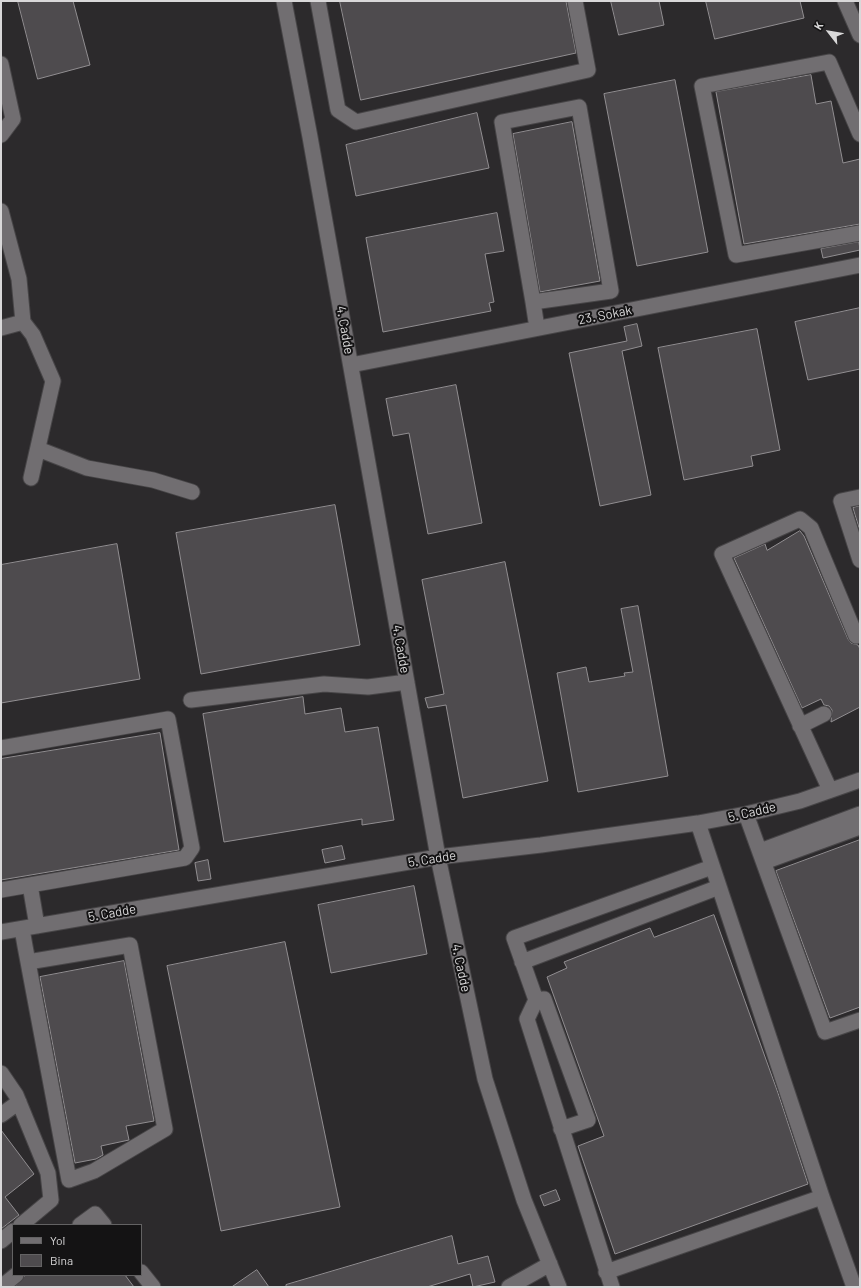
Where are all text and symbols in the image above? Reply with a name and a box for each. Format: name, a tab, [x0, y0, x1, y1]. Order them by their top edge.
north arrow	[809, 12, 849, 52]
text: K	[811, 19, 826, 32]
street label: 23. Sokak	[577, 302, 633, 328]
street label: 4. Cadde	[333, 305, 357, 355]
street label: 4. Cadde	[389, 624, 413, 674]
street label: 5. Cadde	[727, 799, 777, 825]
street label: 5. Cadde	[407, 848, 457, 870]
street label: 5. Cadde	[87, 901, 137, 925]
street label: 4. Cadde	[448, 942, 474, 994]
legend	[12, 1224, 142, 1276]
text: Yol	[50, 1233, 65, 1247]
text: Bina	[50, 1253, 73, 1267]

